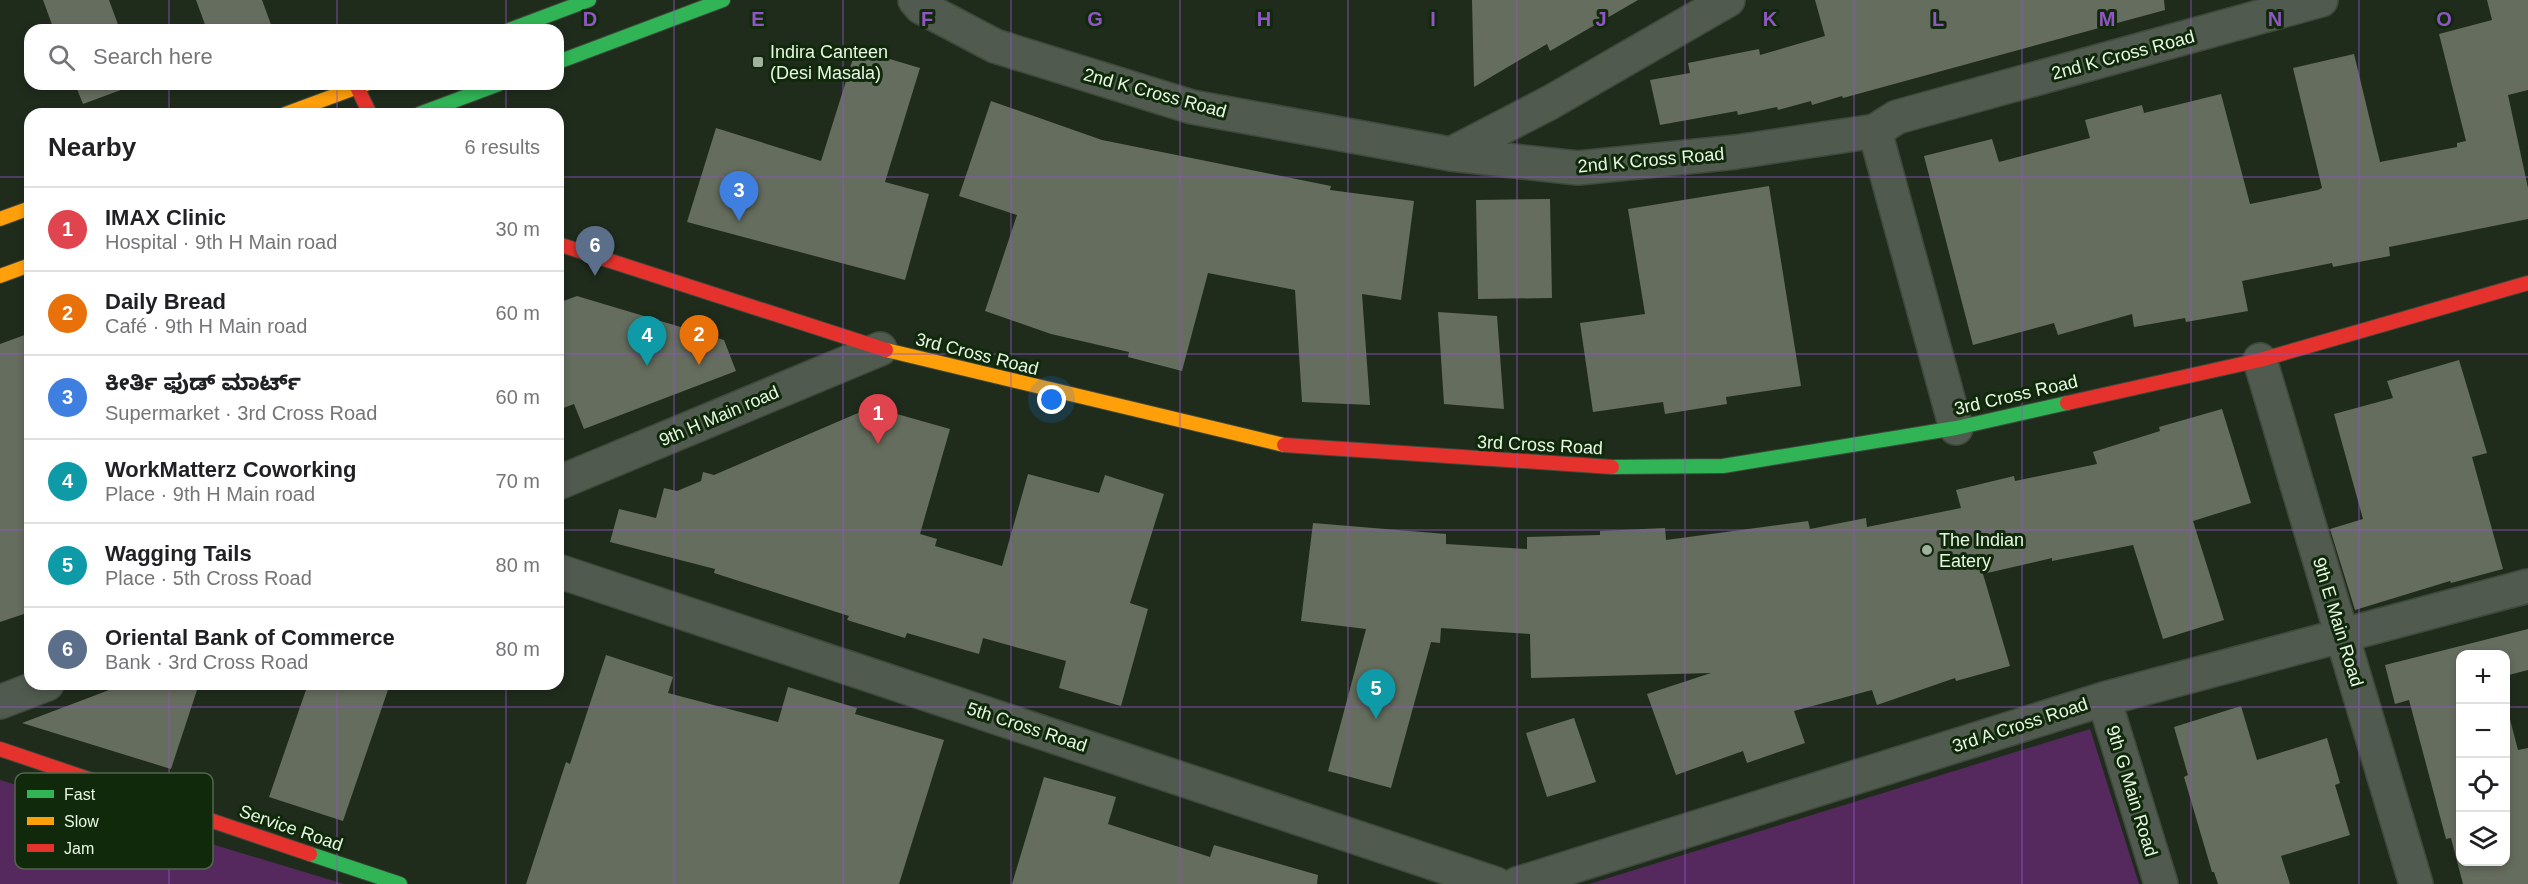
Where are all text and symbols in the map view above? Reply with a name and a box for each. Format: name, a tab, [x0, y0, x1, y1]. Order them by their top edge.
text: D	[583, 8, 597, 30]
text: E	[751, 8, 765, 30]
text: F	[921, 8, 933, 30]
text: G	[1087, 8, 1103, 30]
text: H	[1257, 8, 1271, 30]
text: I	[1430, 8, 1436, 30]
text: J	[1595, 8, 1607, 30]
text: K	[1763, 8, 1778, 30]
text: L	[1932, 8, 1944, 30]
text: M	[2099, 8, 2115, 30]
text: N	[2268, 8, 2282, 30]
text: O	[2436, 8, 2452, 30]
search box	[24, 24, 564, 90]
street label: 2nd K Cross Road	[2049, 26, 2197, 84]
icon: search	[45, 41, 78, 74]
place label: Indira Canteen (Desi Masala)	[770, 42, 888, 83]
text: Search here	[93, 44, 213, 69]
marker: Indira Canteen (Desi Masala)	[751, 55, 765, 69]
street label: 2nd K Cross Road	[1081, 64, 1229, 122]
text: Nearby	[48, 132, 136, 162]
text: 6 results	[464, 136, 540, 158]
street label: 2nd K Cross Road	[1577, 144, 1725, 176]
pin: 3	[720, 172, 758, 221]
text: IMAX Clinic	[105, 205, 226, 230]
text: 1	[62, 218, 73, 240]
text: 30 m	[496, 218, 540, 240]
pin: 6	[576, 226, 614, 276]
text: Hospital · 9th H Main road	[105, 231, 337, 253]
text: Daily Bread	[105, 289, 226, 314]
text: 2	[62, 302, 73, 324]
text: 60 m	[496, 302, 540, 324]
text: Café · 9th H Main road	[105, 315, 307, 337]
pin: 4	[628, 316, 666, 366]
pin: 2	[680, 316, 718, 365]
street label: 3rd Cross Road	[913, 329, 1041, 379]
text: ಕೀರ್ತಿ ಫುಡ್ ಮಾರ್ಟ್	[105, 370, 301, 395]
street label: 3rd Cross Road	[1952, 371, 2080, 419]
street label: 9th H Main road	[656, 382, 782, 450]
your location	[1037, 385, 1066, 414]
text: 3	[62, 386, 73, 408]
text: 60 m	[496, 386, 540, 408]
pin: 1	[858, 394, 898, 444]
text: Supermarket · 3rd Cross Road	[105, 402, 377, 424]
street label: 3rd Cross Road	[1477, 432, 1603, 458]
text: WorkMatterz Coworking	[105, 457, 356, 482]
text: 4	[62, 470, 73, 492]
text: 70 m	[496, 470, 540, 492]
text: Place · 9th H Main road	[105, 483, 315, 505]
place label: The Indian Eatery	[1939, 530, 2024, 571]
text: Wagging Tails	[105, 541, 252, 566]
marker: The Indian Eatery	[1920, 543, 1934, 557]
text: 5	[62, 554, 73, 576]
text: 80 m	[496, 554, 540, 576]
street label: 9th E Main Road	[2309, 555, 2367, 689]
text: Place · 5th Cross Road	[105, 567, 312, 589]
text: Oriental Bank of Commerce	[105, 625, 395, 650]
text: 6	[62, 638, 73, 660]
text: 80 m	[496, 638, 540, 660]
map controls	[2456, 650, 2510, 866]
button: +	[2456, 650, 2510, 704]
text: Bank · 3rd Cross Road	[105, 651, 308, 673]
pin: 5	[1356, 670, 1396, 719]
street label: 3rd A Cross Road	[1950, 694, 2090, 756]
street label: 5th Cross Road	[964, 698, 1090, 756]
button: −	[2456, 704, 2510, 758]
street label: 9th G Main Road	[2103, 723, 2161, 859]
button: locate	[2456, 758, 2510, 812]
legend	[15, 773, 213, 869]
text: Fast	[64, 786, 96, 803]
street label: Service Road	[237, 801, 345, 855]
button: layers	[2456, 812, 2510, 866]
text: Slow	[64, 813, 99, 830]
text: Jam	[64, 840, 94, 857]

